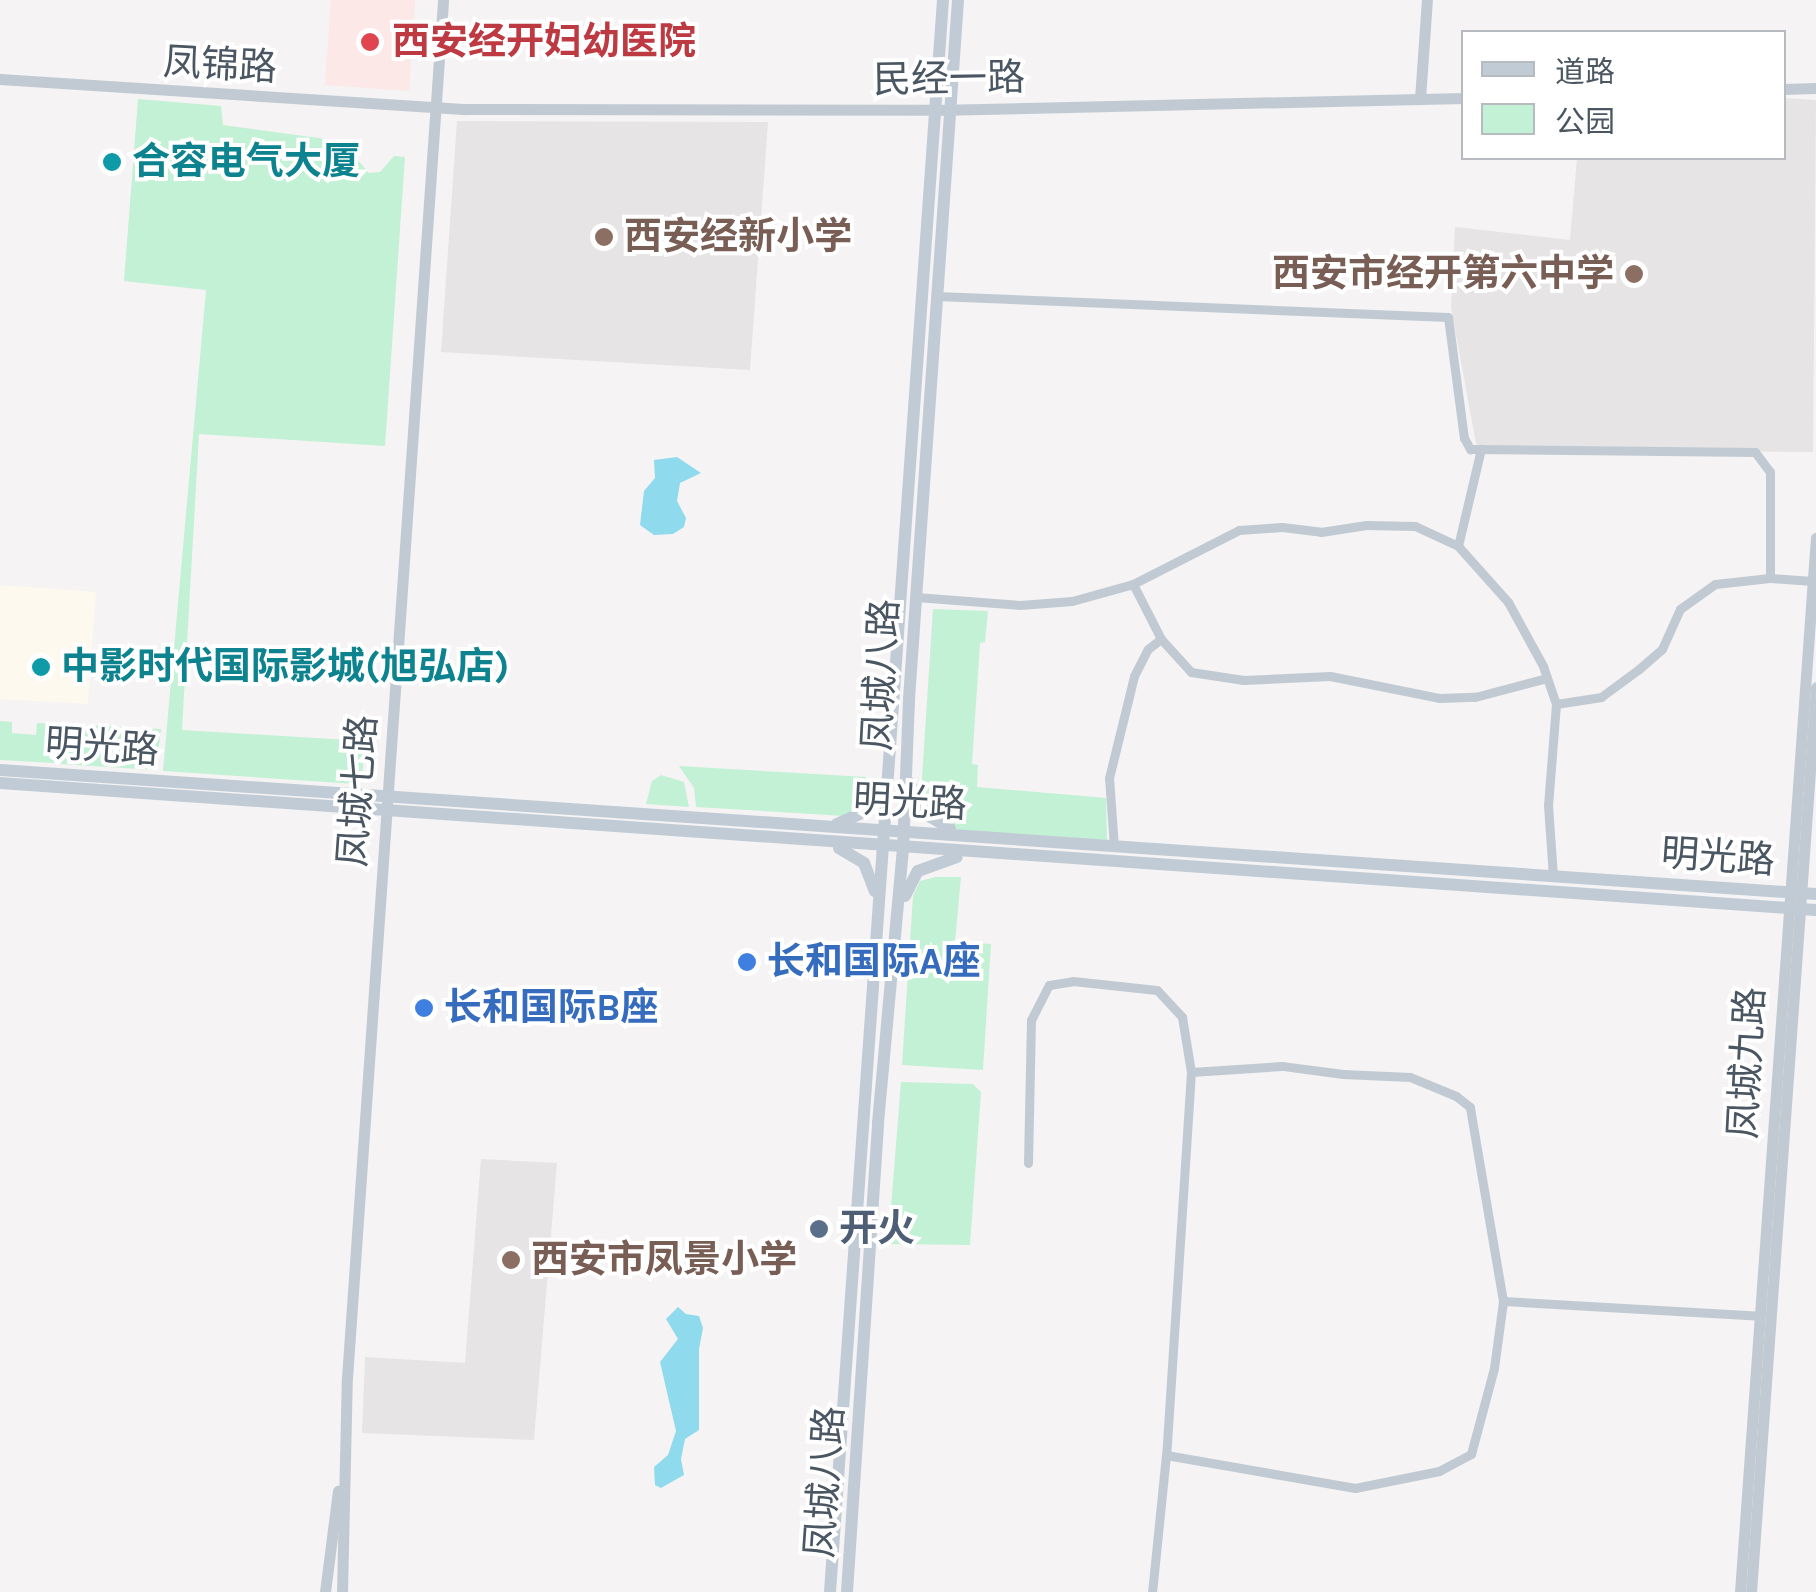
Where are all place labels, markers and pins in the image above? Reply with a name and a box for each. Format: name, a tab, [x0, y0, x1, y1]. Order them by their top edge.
place label: 西安经开妇幼医院	[392, 19, 696, 65]
marker: 西安经开妇幼医院	[357, 29, 383, 55]
place label: 合容电气大厦	[132, 139, 360, 185]
marker: 合容电气大厦	[101, 151, 123, 173]
place label: 西安经新小学	[624, 214, 852, 260]
marker: 西安经新小学	[593, 226, 615, 248]
place label: 西安市经开第六中学	[1272, 251, 1614, 297]
marker: 西安市经开第六中学	[1623, 263, 1645, 285]
place label: 中影时代国际影城(旭弘店)	[61, 644, 509, 690]
marker: 中影时代国际影城(旭弘店)	[30, 656, 52, 678]
place label: 长和国际A座	[767, 939, 981, 985]
marker: 长和国际A座	[736, 951, 758, 973]
place label: 长和国际B座	[444, 985, 659, 1031]
marker: 长和国际B座	[413, 997, 435, 1019]
place label: 开火	[839, 1206, 915, 1252]
marker: 开火	[808, 1218, 830, 1240]
place label: 西安市凤景小学	[531, 1237, 797, 1283]
marker: 西安市凤景小学	[500, 1249, 522, 1271]

